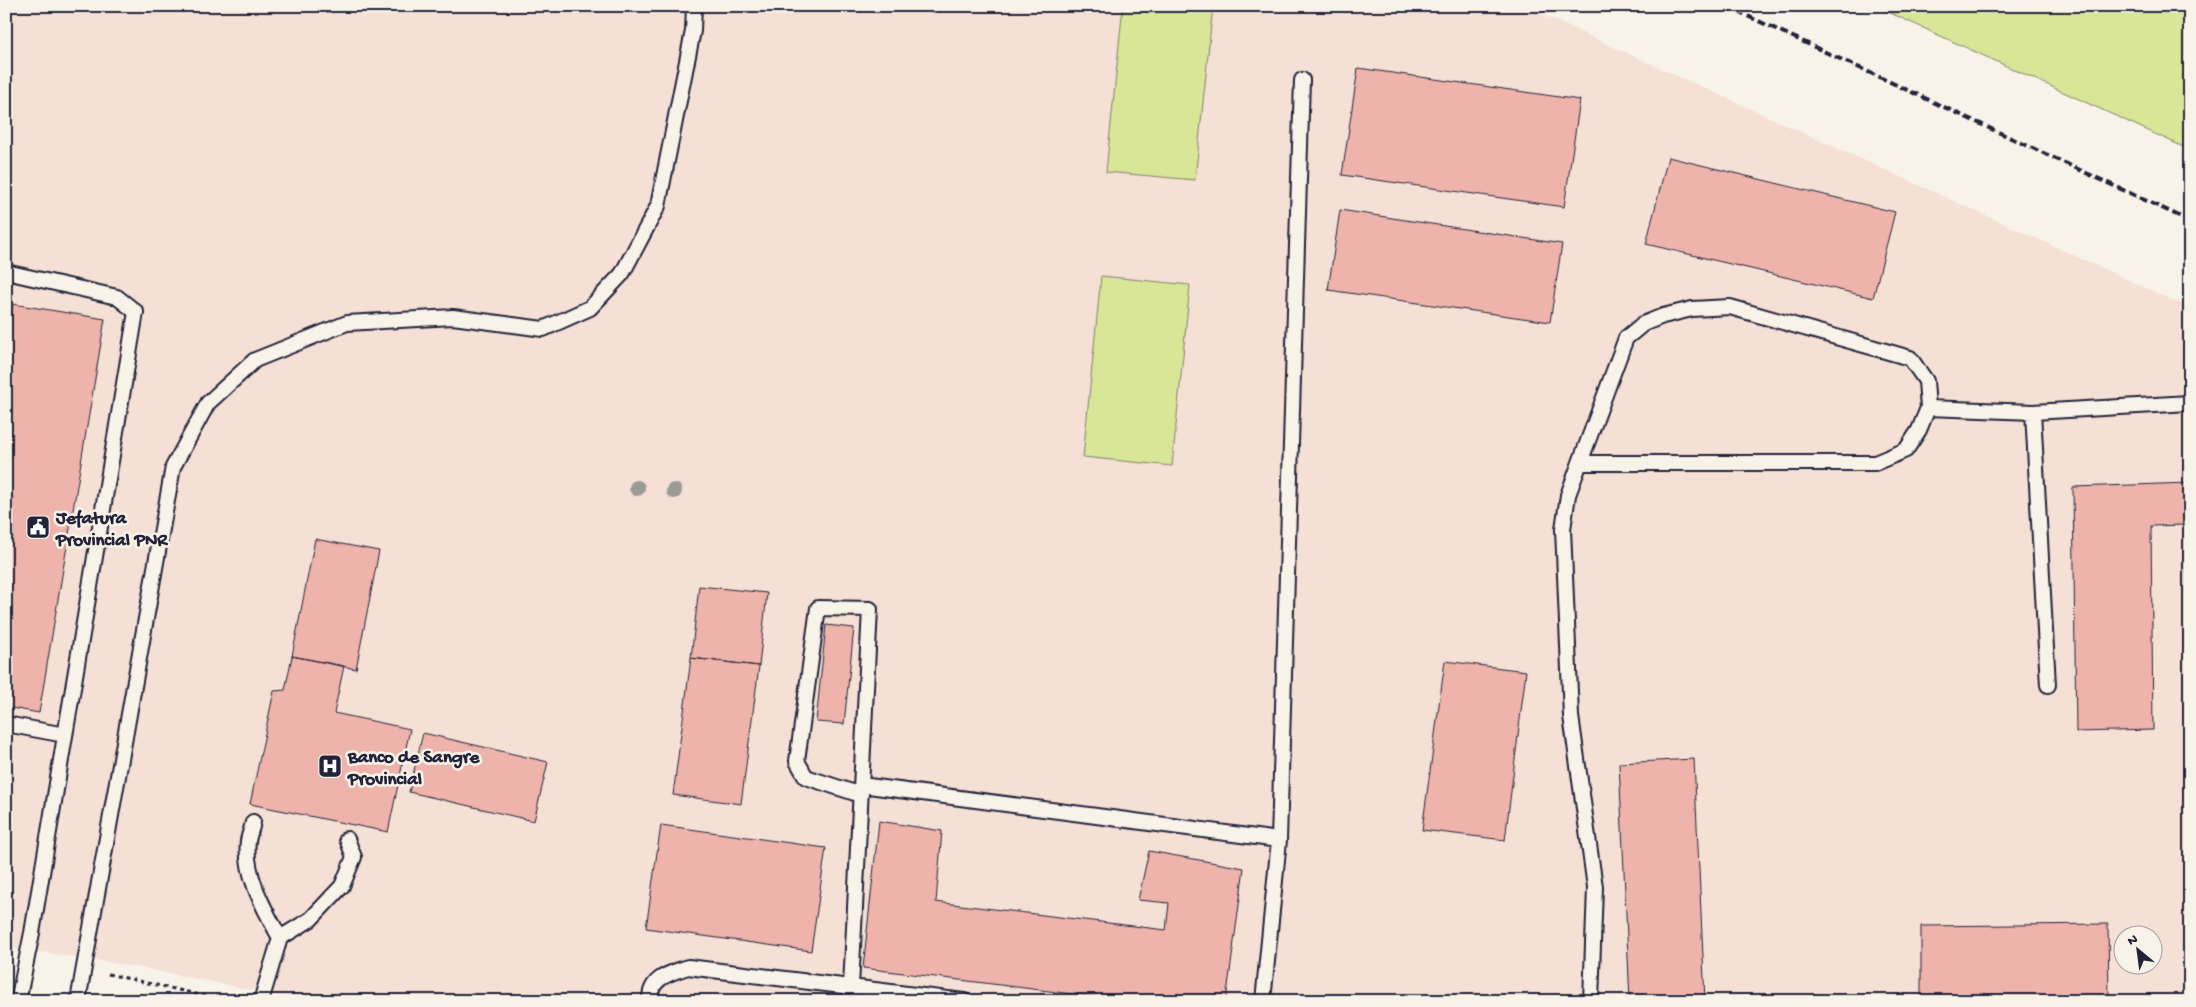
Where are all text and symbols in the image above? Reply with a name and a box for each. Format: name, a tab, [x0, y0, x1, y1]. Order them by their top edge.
place label: Jefatura Provincial PNR	[55, 508, 168, 553]
public building icon: Jefatura Provincial PNR	[25, 514, 51, 540]
place label: Banco de Sangre Provincial	[347, 747, 480, 792]
hospital icon: Banco de Sangre Provincial	[317, 753, 343, 779]
north arrow	[2114, 924, 2164, 974]
text: N	[2125, 931, 2141, 950]

